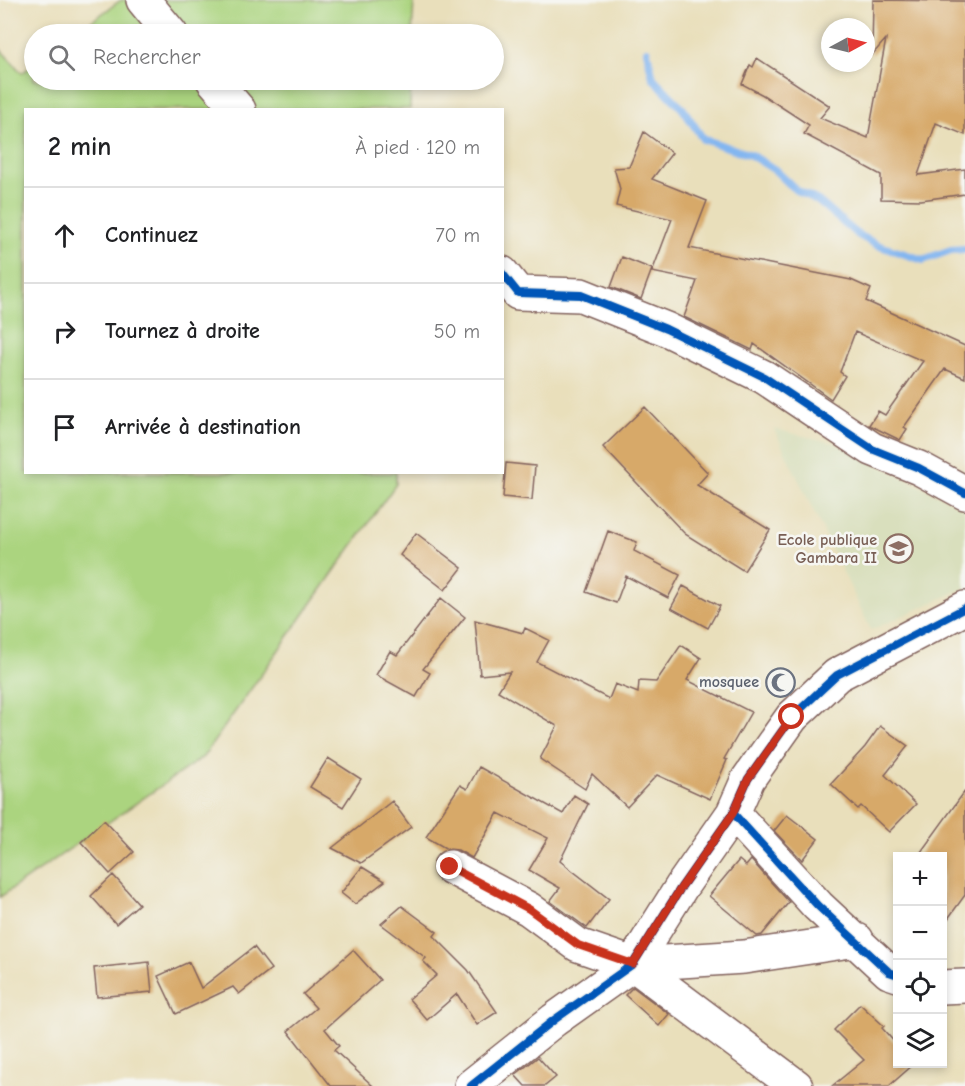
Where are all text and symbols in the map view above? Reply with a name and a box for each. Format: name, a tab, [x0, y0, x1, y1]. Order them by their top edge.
north arrow	[821, 18, 875, 72]
search box	[24, 24, 504, 90]
icon: search	[45, 41, 78, 74]
text: Rechercher	[93, 44, 201, 70]
text: 2 min	[48, 132, 111, 162]
text: À pied · 120 m	[355, 136, 480, 159]
icon: ahead	[48, 219, 81, 252]
text: Continuez	[105, 222, 198, 248]
text: 70 m	[435, 224, 480, 247]
icon: right	[48, 315, 81, 348]
text: Tournez à droite	[105, 318, 260, 344]
text: 50 m	[434, 320, 480, 343]
icon: arrive	[48, 411, 81, 444]
text: Arrivée à destination	[105, 414, 301, 440]
place label: Ecole publique Gambara II	[777, 531, 877, 567]
school or university icon: Ecole publique Gambara II	[882, 533, 914, 565]
mosque icon: mosquee	[764, 666, 796, 698]
place label: mosquee	[699, 673, 759, 691]
route start	[778, 703, 804, 729]
map controls	[893, 852, 947, 1068]
button: +	[893, 852, 947, 906]
route end	[436, 853, 462, 879]
button: −	[893, 906, 947, 960]
button: locate	[893, 960, 947, 1014]
button: layers	[893, 1014, 947, 1068]

